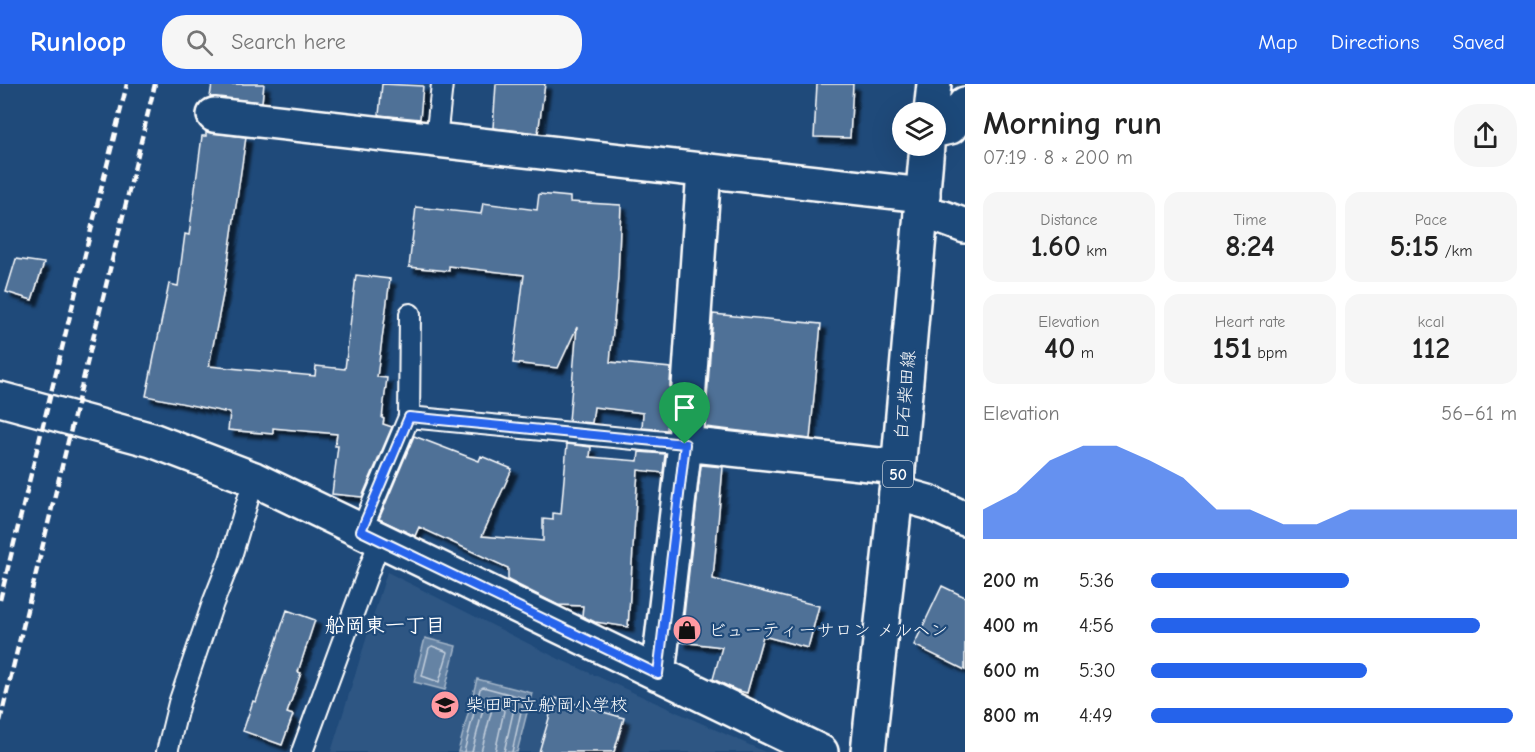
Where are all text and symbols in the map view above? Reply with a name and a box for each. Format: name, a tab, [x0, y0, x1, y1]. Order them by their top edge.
search box	[162, 15, 582, 69]
text: Runloop	[30, 26, 126, 58]
icon: search	[183, 26, 216, 59]
text: Search here	[231, 29, 346, 55]
text: Map	[1258, 30, 1298, 54]
text: Directions	[1331, 30, 1420, 54]
text: Saved	[1453, 30, 1505, 54]
map controls	[892, 102, 946, 156]
button: layers	[892, 102, 946, 156]
text: Morning run	[983, 104, 1162, 142]
button: share	[1454, 104, 1517, 167]
text: 07:19 · 8 × 200 m	[983, 146, 1133, 169]
text: Distance	[1040, 211, 1098, 229]
text: Time	[1233, 211, 1267, 229]
text: Pace	[1415, 211, 1447, 229]
text: 1.60	[1031, 229, 1081, 264]
text: 8:24	[1225, 229, 1275, 264]
text: 5:15	[1389, 229, 1439, 264]
text: km	[1081, 242, 1107, 260]
text: /km	[1439, 242, 1473, 260]
text: Elevation	[1038, 313, 1100, 331]
text: Heart rate	[1215, 313, 1285, 331]
text: kcal	[1418, 313, 1444, 331]
text: 40	[1044, 331, 1075, 366]
text: 151	[1212, 331, 1252, 366]
text: 112	[1412, 331, 1450, 366]
text: m	[1075, 344, 1094, 362]
text: bpm	[1252, 344, 1288, 362]
street label: 白石柴田線	[891, 349, 920, 441]
pin	[659, 382, 710, 444]
icon: arrive	[668, 391, 701, 424]
text: Elevation	[983, 402, 1060, 425]
text: 56–61 m	[1441, 402, 1517, 425]
road number: 50	[883, 461, 913, 487]
text: 200 m	[983, 569, 1039, 592]
text: 5:36	[1079, 569, 1114, 592]
district label: 船岡東一丁目	[325, 614, 445, 637]
shop icon: ビューティーサロン メルヘン	[671, 614, 703, 646]
text: 400 m	[983, 614, 1038, 637]
text: 4:56	[1079, 614, 1114, 637]
place label: ビューティーサロン メルヘン	[708, 620, 948, 641]
text: 600 m	[983, 659, 1039, 682]
text: 5:30	[1079, 659, 1116, 682]
school or university icon: 柴田町立船岡小学校	[429, 689, 461, 721]
place label: 柴田町立船岡小学校	[466, 695, 628, 716]
text: 800 m	[983, 704, 1039, 727]
text: 4:49	[1079, 704, 1113, 727]

